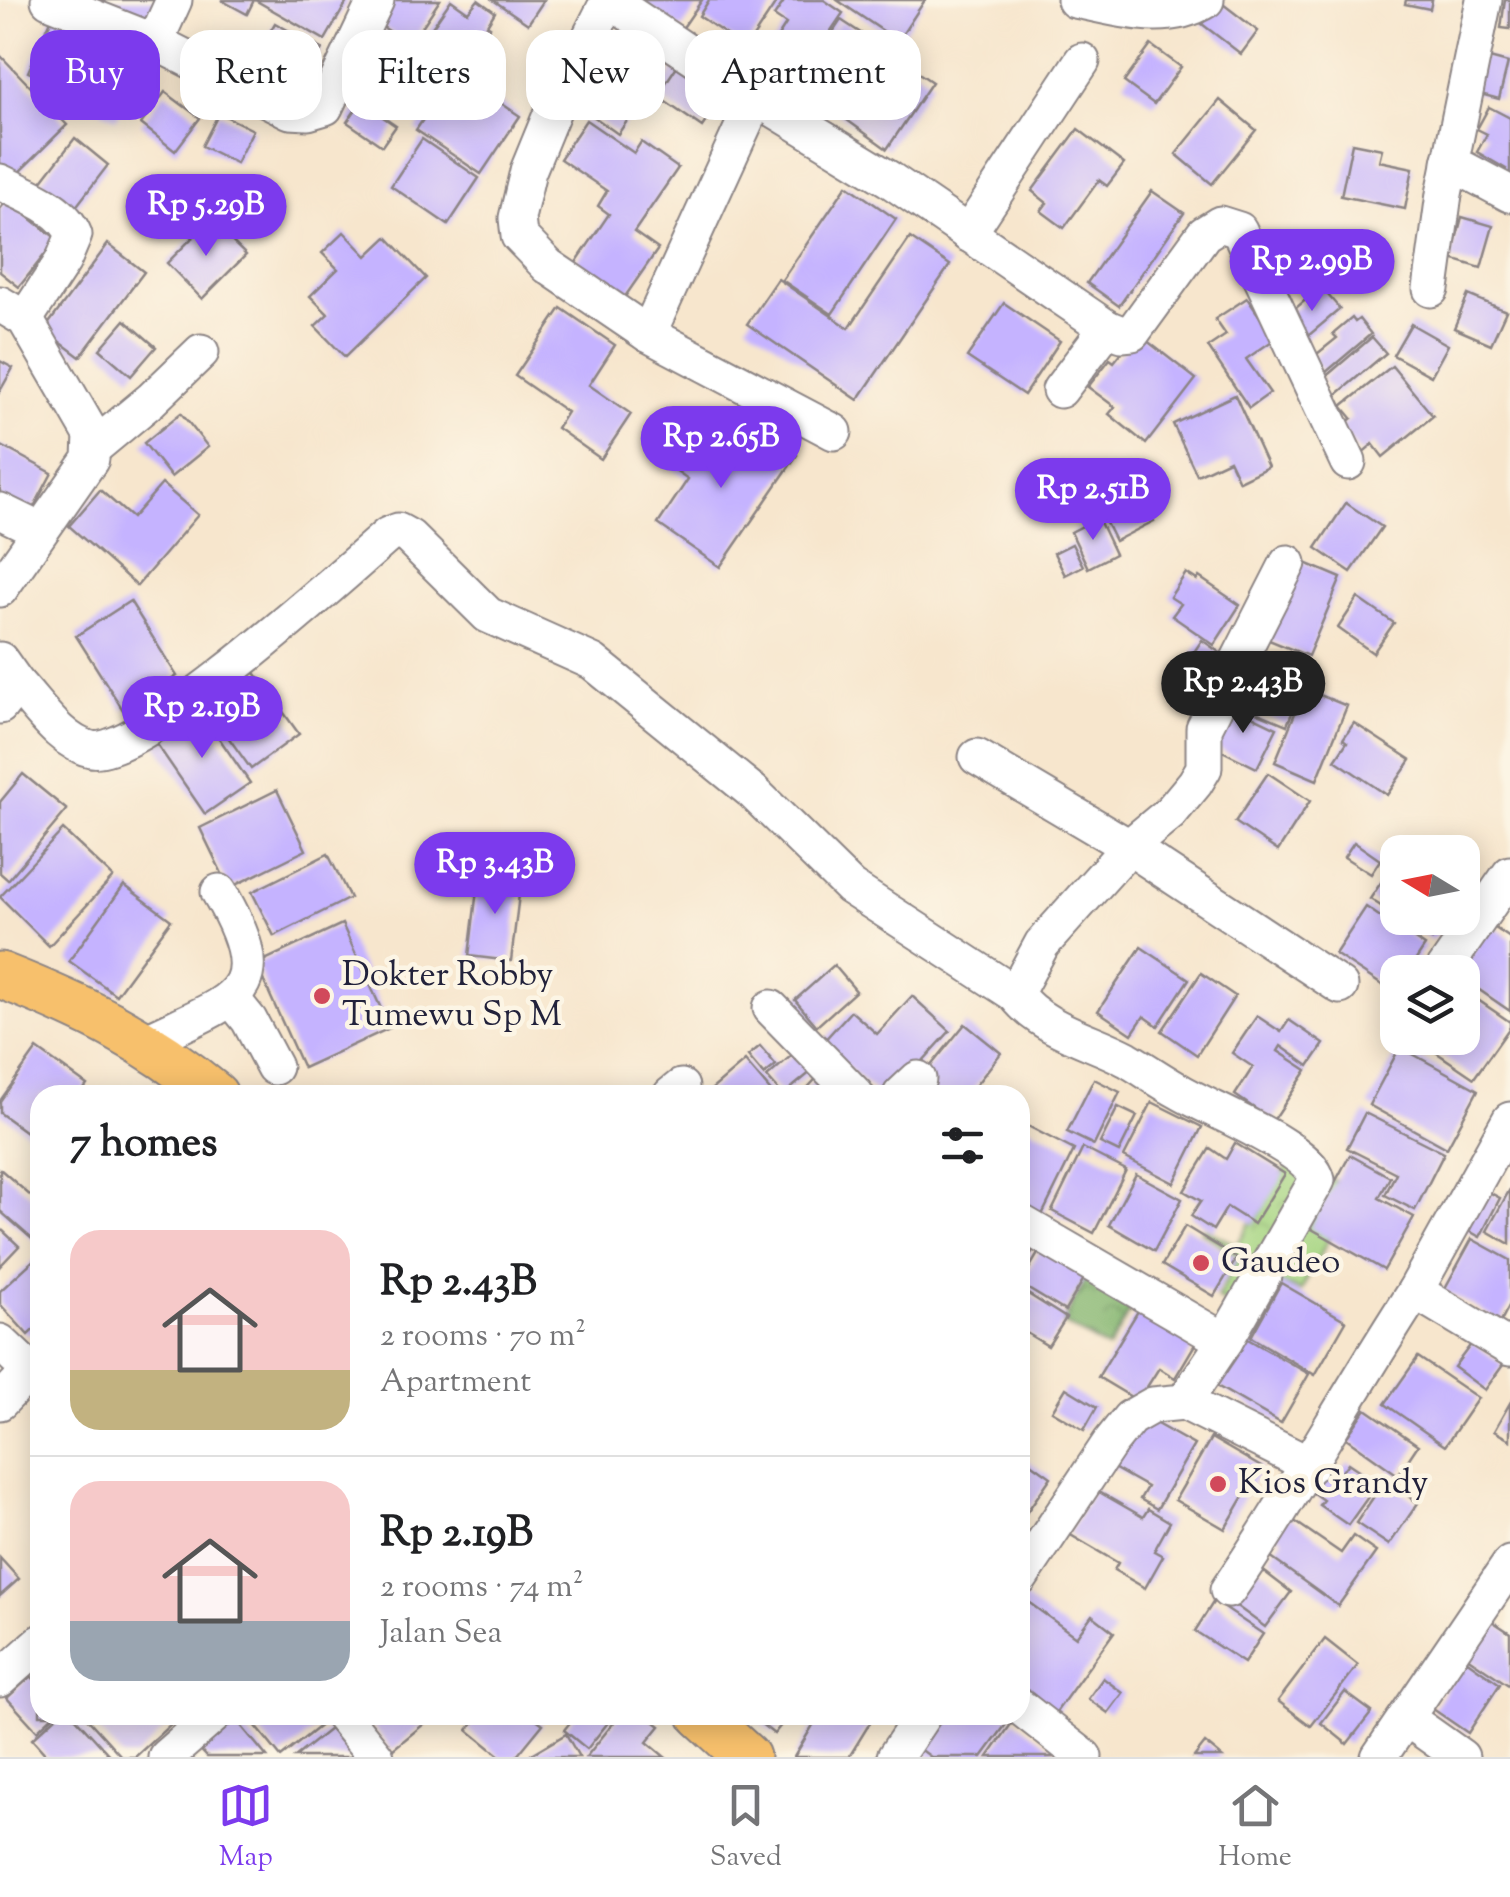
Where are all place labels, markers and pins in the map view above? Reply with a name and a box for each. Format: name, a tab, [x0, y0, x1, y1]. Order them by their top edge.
pin: Rp 5.29B	[103, 174, 309, 259]
pin: Rp 2.99B	[1209, 229, 1415, 314]
pin: Rp 2.65B	[618, 406, 824, 491]
pin: Rp 2.51B	[990, 458, 1196, 543]
pin: Rp 2.43B	[1140, 651, 1346, 736]
pin: Rp 2.19B	[99, 676, 305, 761]
pin: Rp 3.43B	[392, 832, 598, 917]
place label: Dokter Robby Tumewu Sp M	[342, 951, 562, 1042]
marker: Dokter Robby Tumewu Sp M	[311, 985, 333, 1007]
place label: Gaudeo	[1221, 1238, 1340, 1289]
marker: Gaudeo	[1190, 1252, 1212, 1274]
place label: Kios Grandy	[1238, 1459, 1429, 1510]
marker: Kios Grandy	[1207, 1473, 1229, 1495]

